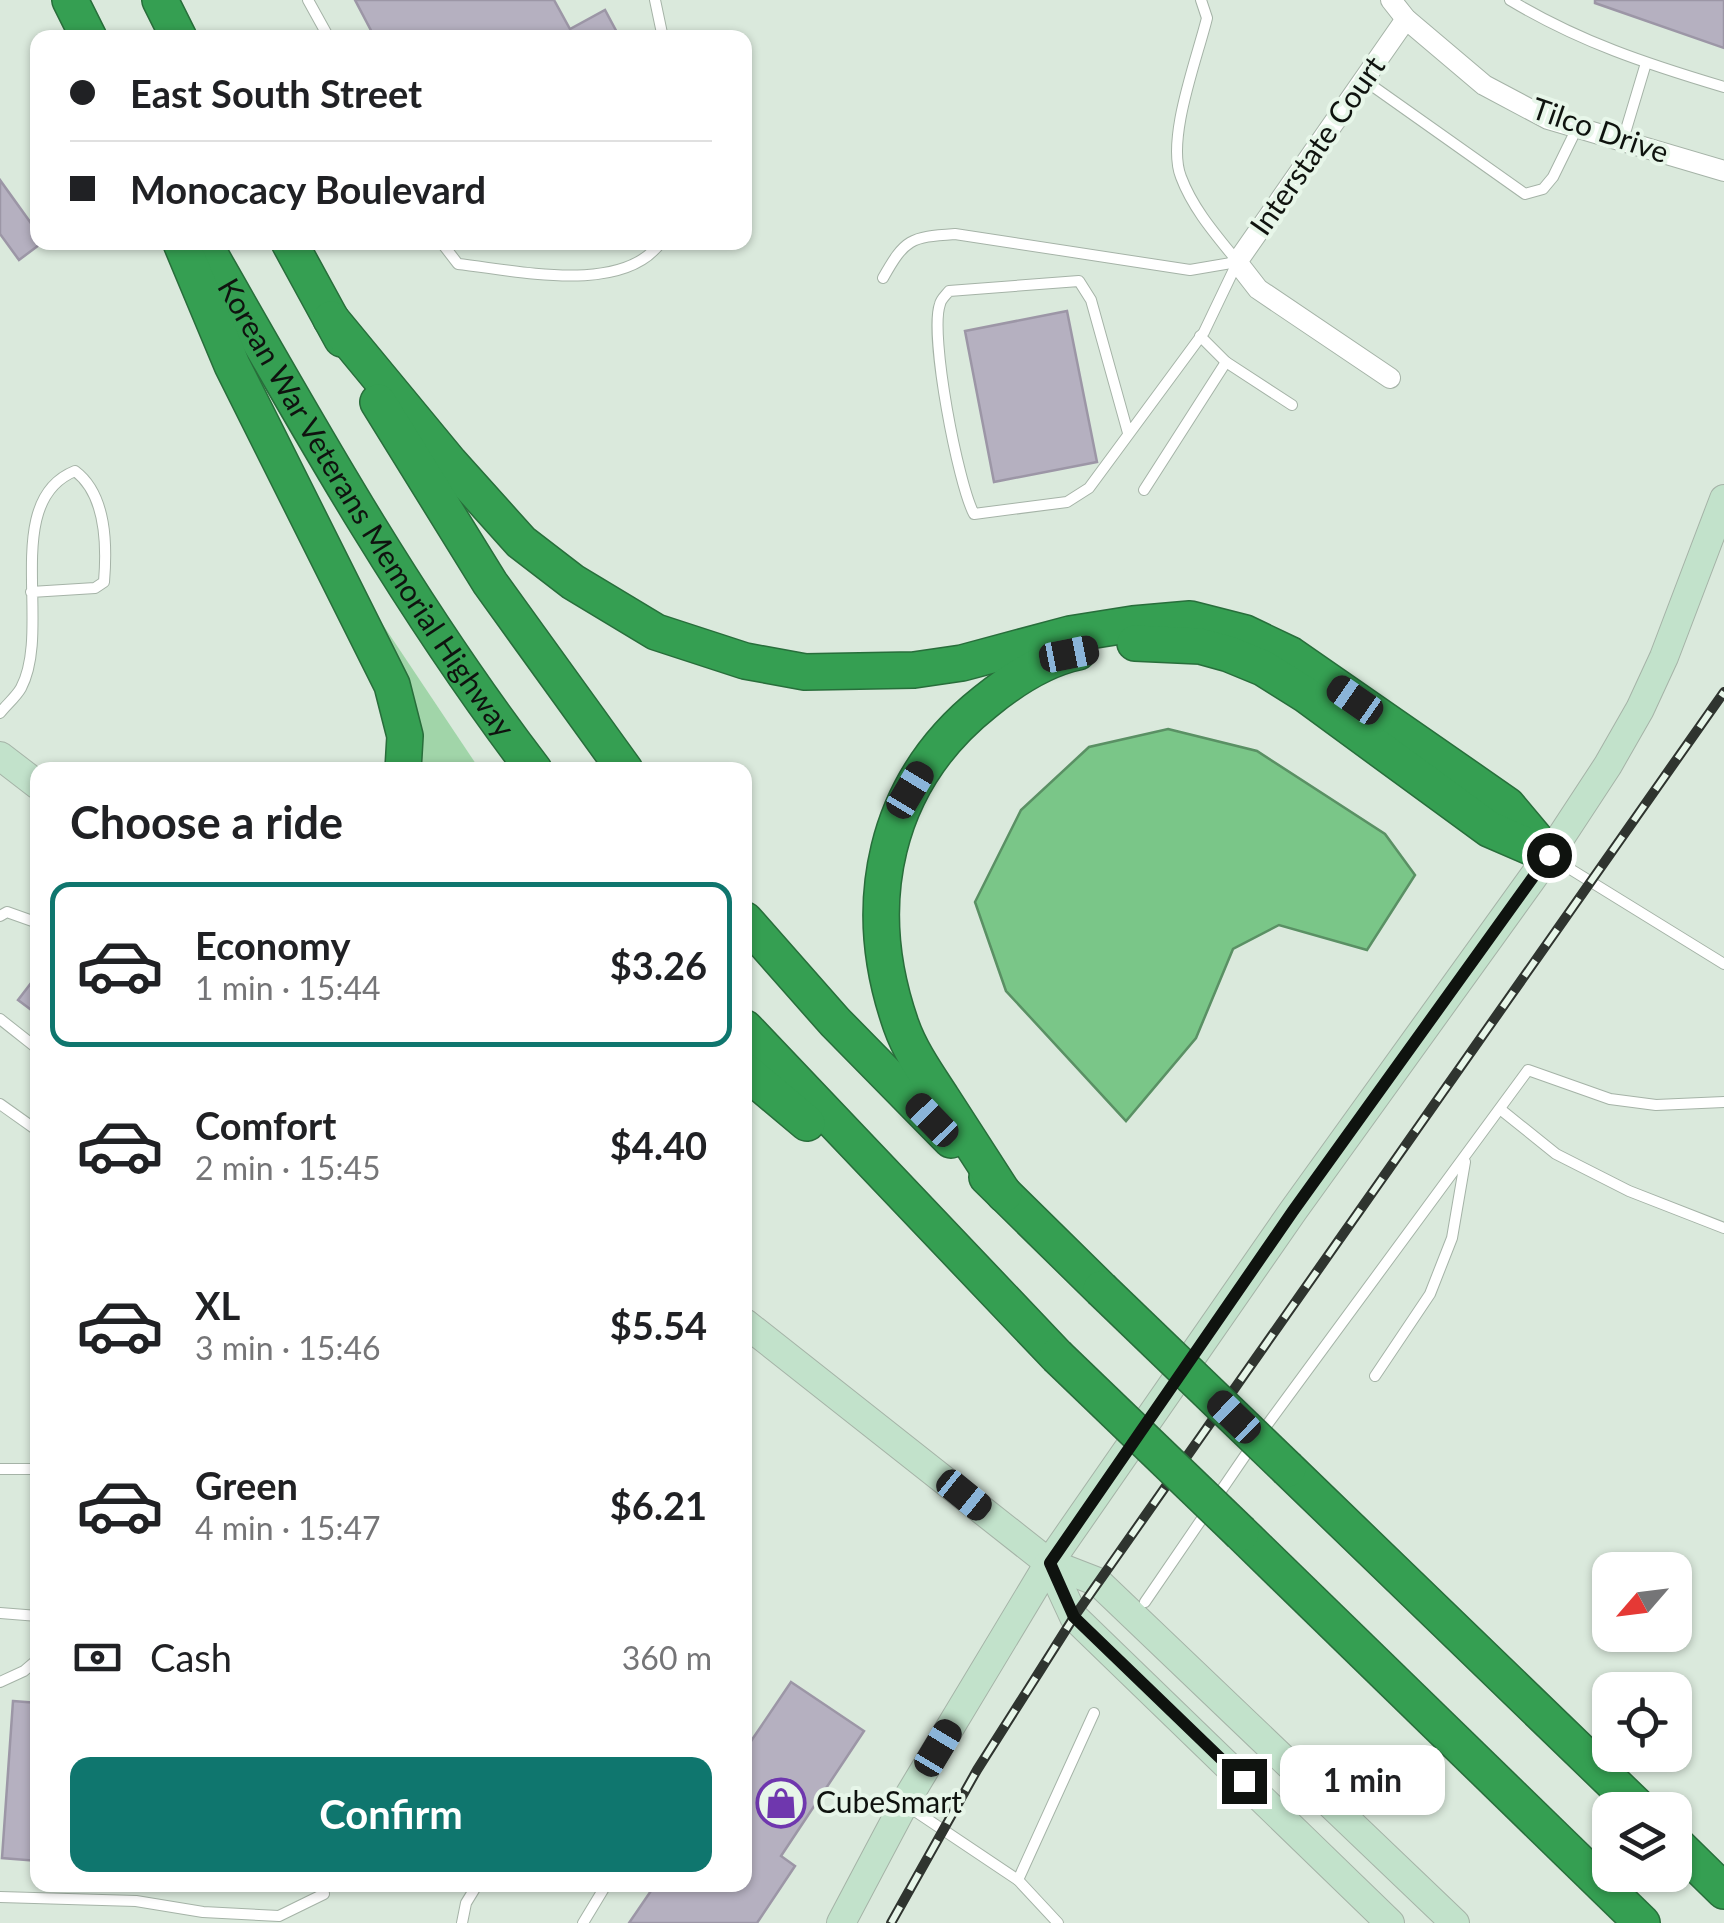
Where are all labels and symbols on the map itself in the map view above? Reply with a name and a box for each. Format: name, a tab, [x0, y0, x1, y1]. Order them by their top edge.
street label: Interstate Court	[1241, 48, 1391, 241]
street label: Tilco Drive	[1528, 89, 1674, 169]
street label: Korean War Veterans Memorial Highway	[211, 271, 524, 744]
car	[1037, 634, 1101, 674]
car	[1322, 671, 1388, 729]
car	[882, 757, 938, 823]
route start	[1527, 833, 1572, 878]
car	[900, 1088, 964, 1152]
car	[1202, 1385, 1266, 1449]
car	[931, 1464, 997, 1526]
north arrow	[1592, 1552, 1692, 1652]
car	[910, 1715, 966, 1781]
callout: 1 min	[1279, 1746, 1444, 1816]
route end	[1222, 1759, 1267, 1804]
shop icon: CubeSmart	[755, 1777, 807, 1829]
place label: CubeSmart	[816, 1783, 962, 1819]

